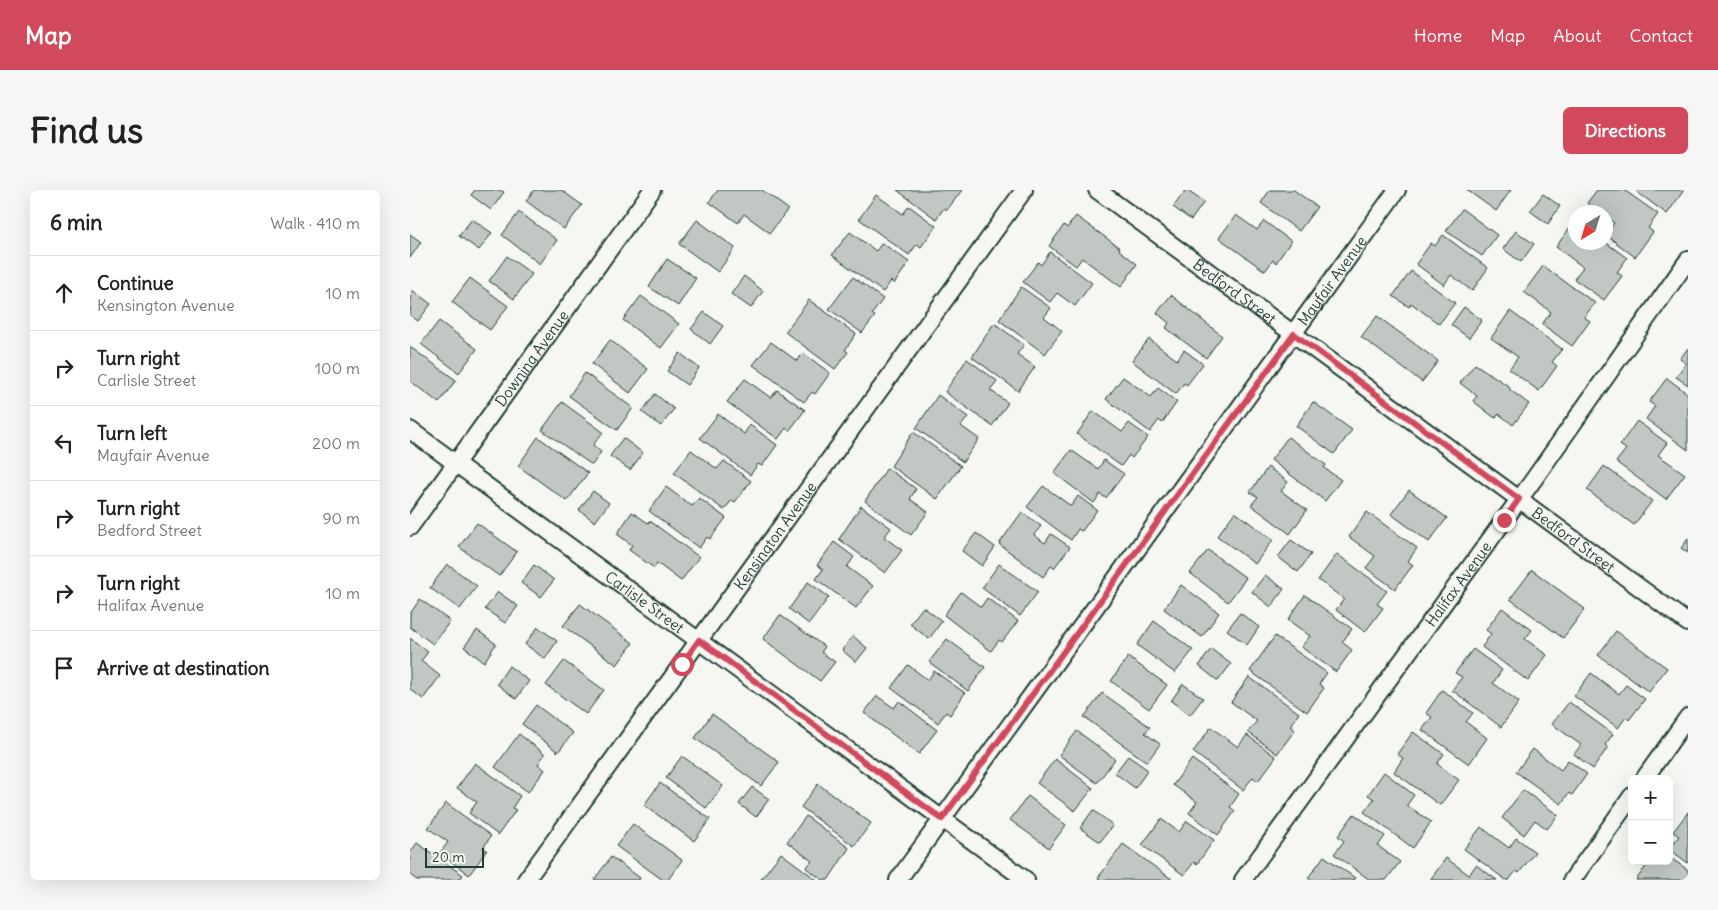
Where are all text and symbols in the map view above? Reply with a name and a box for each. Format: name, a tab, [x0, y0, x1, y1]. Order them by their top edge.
text: Map	[25, 20, 72, 50]
text: Home	[1414, 24, 1462, 47]
text: Map	[1490, 24, 1525, 47]
text: About	[1553, 24, 1601, 47]
text: Contact	[1629, 24, 1693, 47]
button: Directions	[1563, 107, 1688, 154]
text: Find us	[30, 108, 143, 152]
north arrow	[1568, 205, 1613, 250]
text: 6 min	[50, 209, 102, 236]
text: Walk · 410 m	[270, 213, 360, 233]
street label: Mayfair Avenue	[1293, 232, 1370, 329]
street label: Bedford Street	[1190, 254, 1280, 328]
text: Continue	[97, 271, 174, 295]
icon: ahead	[50, 279, 78, 307]
text: 10 m	[325, 283, 360, 303]
text: Kensington Avenue	[97, 295, 235, 315]
street label: Downing Avenue	[490, 306, 572, 410]
text: Turn right	[97, 346, 180, 370]
icon: right	[50, 354, 78, 382]
text: 100 m	[315, 358, 360, 378]
text: Carlisle Street	[97, 370, 196, 390]
text: Turn left	[97, 421, 167, 445]
icon: left	[50, 429, 78, 457]
text: 200 m	[312, 433, 360, 453]
text: Mayfair Avenue	[97, 445, 210, 465]
street label: Kensington Avenue	[729, 478, 820, 593]
text: Turn right	[97, 496, 180, 520]
street label: Bedford Street	[1528, 503, 1619, 576]
icon: right	[50, 504, 78, 532]
text: 90 m	[322, 508, 360, 528]
route end	[1493, 509, 1516, 532]
text: Bedford Street	[97, 520, 202, 540]
street label: Halifax Avenue	[1421, 537, 1495, 630]
street label: Carlisle Street	[602, 567, 688, 637]
text: Turn right	[97, 571, 180, 595]
icon: right	[50, 579, 78, 607]
text: 10 m	[325, 583, 360, 603]
text: Halifax Avenue	[97, 595, 204, 615]
route start	[671, 653, 694, 676]
icon: arrive	[50, 654, 78, 682]
text: Arrive at destination	[97, 656, 270, 680]
map controls	[1628, 775, 1673, 865]
button: +	[1628, 775, 1673, 820]
button: −	[1628, 820, 1673, 865]
scale bar	[425, 845, 484, 868]
text: 20 m	[432, 848, 465, 866]

